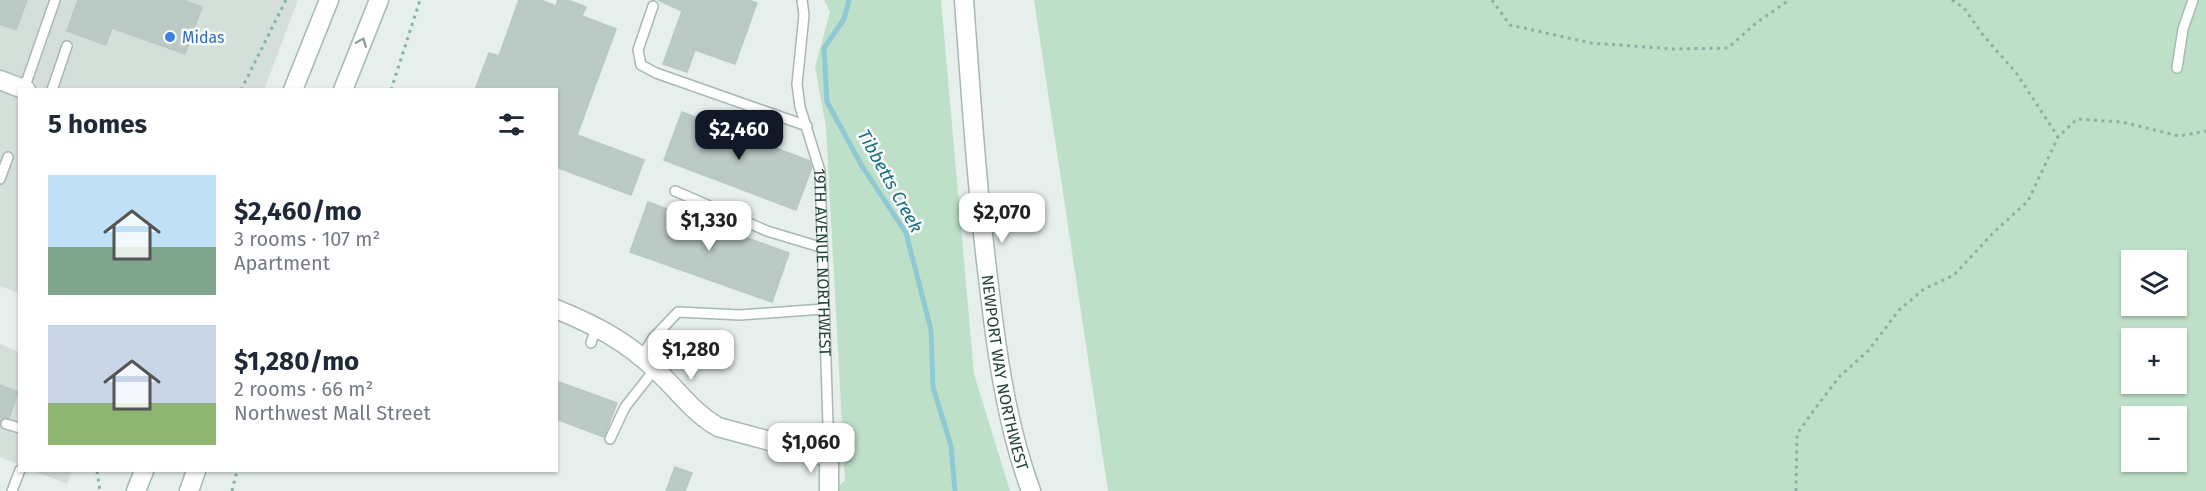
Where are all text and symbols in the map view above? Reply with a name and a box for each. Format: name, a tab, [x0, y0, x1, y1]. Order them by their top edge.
place label: Midas	[182, 28, 225, 47]
marker: Midas	[163, 30, 177, 44]
one-way arrow	[355, 37, 367, 48]
icon: filters	[495, 108, 528, 141]
text: 5 homes	[48, 109, 147, 140]
pin: $2,460	[690, 110, 788, 161]
text: $2,460	[709, 117, 769, 141]
water label: Tibbetts Creek	[853, 126, 927, 237]
street label: 19TH AVENUE NORTHWEST	[810, 168, 835, 357]
pin: $2,070	[953, 193, 1051, 244]
text: $2,460/mo	[234, 196, 362, 227]
icon: home	[96, 199, 168, 271]
text: $2,070	[973, 200, 1031, 224]
pin: $1,330	[660, 201, 758, 252]
text: $1,330	[680, 208, 738, 232]
text: 3 rooms · 107 m²	[234, 227, 380, 251]
map controls	[2121, 250, 2187, 472]
button: layers	[2121, 250, 2187, 316]
text: Apartment	[234, 251, 330, 275]
street label: NEWPORT WAY NORTHWEST	[978, 274, 1033, 473]
button: +	[2121, 328, 2187, 394]
pin: $1,280	[642, 330, 740, 381]
text: $1,280	[662, 337, 720, 361]
text: $1,280/mo	[234, 346, 359, 377]
icon: home	[96, 349, 168, 421]
text: 2 rooms · 66 m²	[234, 377, 373, 401]
text: Northwest Mall Street	[234, 401, 431, 425]
button: −	[2121, 406, 2187, 472]
pin: $1,060	[762, 423, 860, 474]
text: $1,060	[782, 430, 840, 454]

